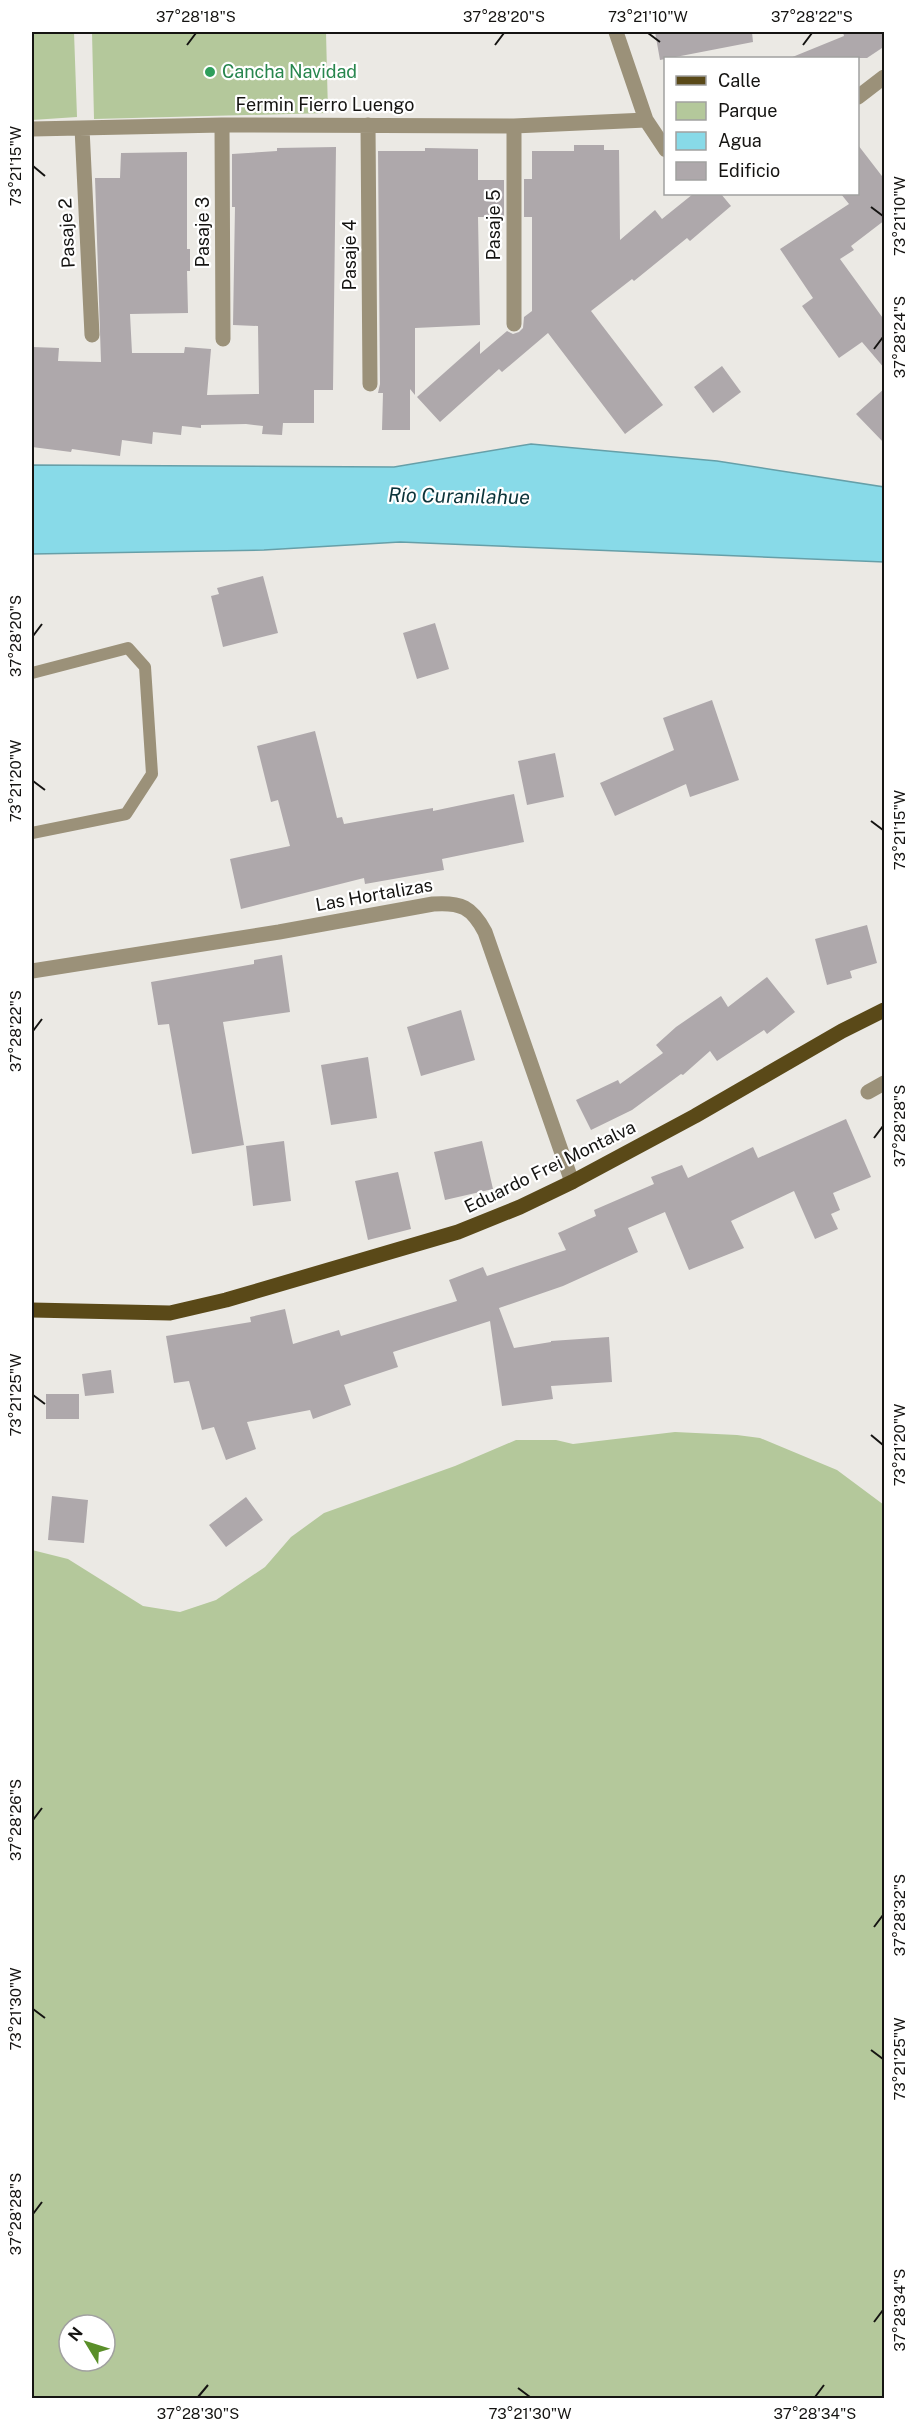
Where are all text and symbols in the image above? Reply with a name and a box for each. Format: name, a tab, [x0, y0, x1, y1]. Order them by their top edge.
text: 37°28'18"S	[156, 8, 236, 25]
text: 37°28'20"S	[463, 8, 545, 25]
text: 73°21'10"W	[608, 8, 688, 25]
text: 37°28'22"S	[771, 8, 853, 25]
legend	[664, 57, 859, 195]
place label: Cancha Navidad	[222, 61, 357, 82]
marker: Cancha Navidad	[203, 65, 217, 79]
text: Calle	[718, 70, 761, 91]
street label: Fermin Fierro Luengo	[236, 94, 414, 115]
text: Parque	[718, 100, 778, 121]
text: 73°21'15"W	[7, 126, 24, 206]
text: Agua	[718, 130, 762, 151]
text: Edificio	[718, 160, 780, 181]
text: 73°21'10"W	[891, 176, 908, 256]
street label: Pasaje 5	[483, 190, 504, 260]
street label: Pasaje 2	[54, 197, 79, 269]
street label: Pasaje 3	[192, 197, 213, 267]
street label: Pasaje 4	[339, 220, 360, 290]
text: 37°28'24"S	[891, 296, 908, 378]
water label: Río Curanilahue	[388, 483, 530, 509]
text: 37°28'20"S	[7, 595, 24, 677]
text: 73°21'20"W	[7, 740, 24, 822]
text: 73°21'15"W	[891, 790, 908, 870]
street label: Las Hortalizas	[314, 874, 434, 915]
text: 37°28'22"S	[7, 990, 24, 1072]
text: 37°28'28"S	[891, 1085, 908, 1167]
street label: Eduardo Frei Montalva	[461, 1116, 639, 1217]
text: 73°21'25"W	[7, 1353, 24, 1437]
text: 73°21'20"W	[891, 1404, 908, 1486]
text: 37°28'26"S	[7, 1779, 24, 1861]
text: 37°28'32"S	[891, 1874, 908, 1956]
text: 73°21'30"W	[7, 1967, 24, 2051]
text: 73°21'25"W	[891, 2017, 908, 2101]
text: 37°28'28"S	[7, 2173, 24, 2255]
text: 37°28'34"S	[891, 2269, 908, 2351]
north arrow	[57, 2313, 117, 2373]
text: N	[64, 2323, 87, 2345]
text: 37°28'30"S	[157, 2405, 239, 2422]
text: 73°21'30"W	[488, 2405, 572, 2422]
text: 37°28'34"S	[774, 2405, 856, 2422]

